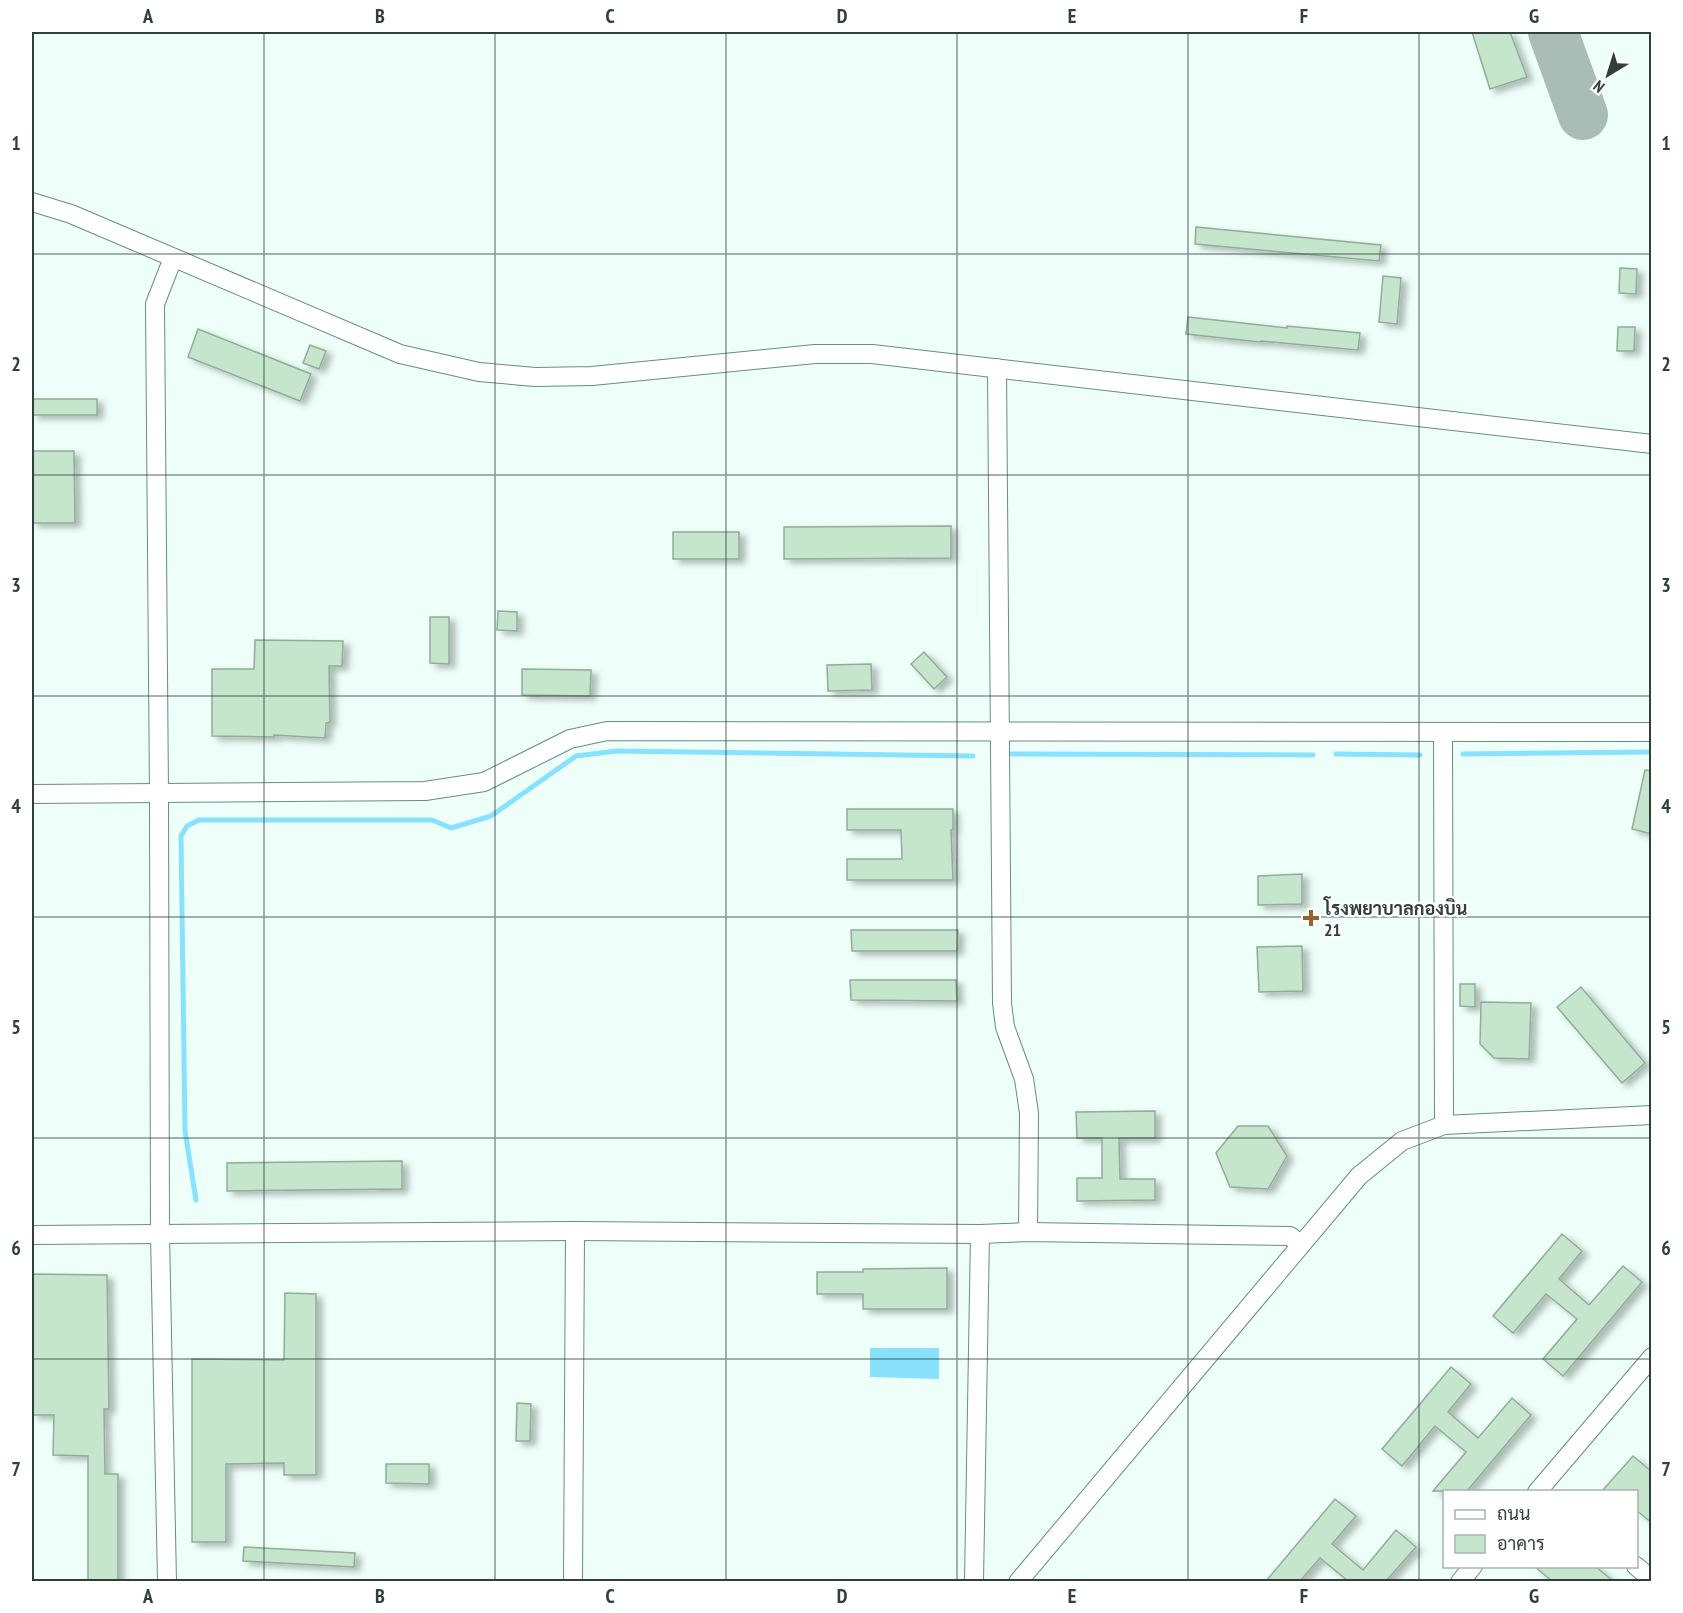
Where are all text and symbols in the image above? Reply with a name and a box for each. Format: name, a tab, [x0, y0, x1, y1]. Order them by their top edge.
text: A	[142, 3, 154, 29]
text: B	[375, 3, 385, 29]
text: C	[605, 3, 615, 29]
text: D	[837, 3, 848, 29]
text: E	[1068, 3, 1076, 29]
text: F	[1300, 3, 1308, 29]
text: G	[1529, 3, 1539, 29]
north arrow	[1578, 45, 1638, 105]
text: N	[1589, 76, 1608, 97]
text: 1	[11, 130, 21, 156]
text: 1	[1661, 130, 1671, 156]
text: 2	[11, 351, 21, 377]
text: 2	[1661, 351, 1671, 377]
text: 3	[11, 572, 21, 598]
text: 3	[1661, 572, 1671, 598]
text: 4	[11, 793, 21, 819]
text: 4	[1661, 793, 1671, 819]
place label: โรงพยาบาลกองบิน 21	[1323, 896, 1467, 941]
marker: โรงพยาบาลกองบิน 21	[1302, 909, 1320, 927]
text: 5	[11, 1014, 21, 1040]
text: 5	[1661, 1014, 1671, 1040]
text: 6	[11, 1235, 21, 1261]
text: 6	[1661, 1235, 1671, 1261]
text: 7	[11, 1456, 21, 1482]
text: 7	[1661, 1456, 1671, 1482]
legend	[1443, 1490, 1638, 1568]
text: ถนน	[1497, 1502, 1530, 1525]
text: อาคาร	[1497, 1532, 1545, 1555]
text: A	[142, 1583, 154, 1609]
text: B	[375, 1583, 385, 1609]
text: C	[605, 1583, 615, 1609]
text: D	[837, 1583, 848, 1609]
text: E	[1068, 1583, 1076, 1609]
text: F	[1300, 1583, 1308, 1609]
text: G	[1529, 1583, 1539, 1609]

